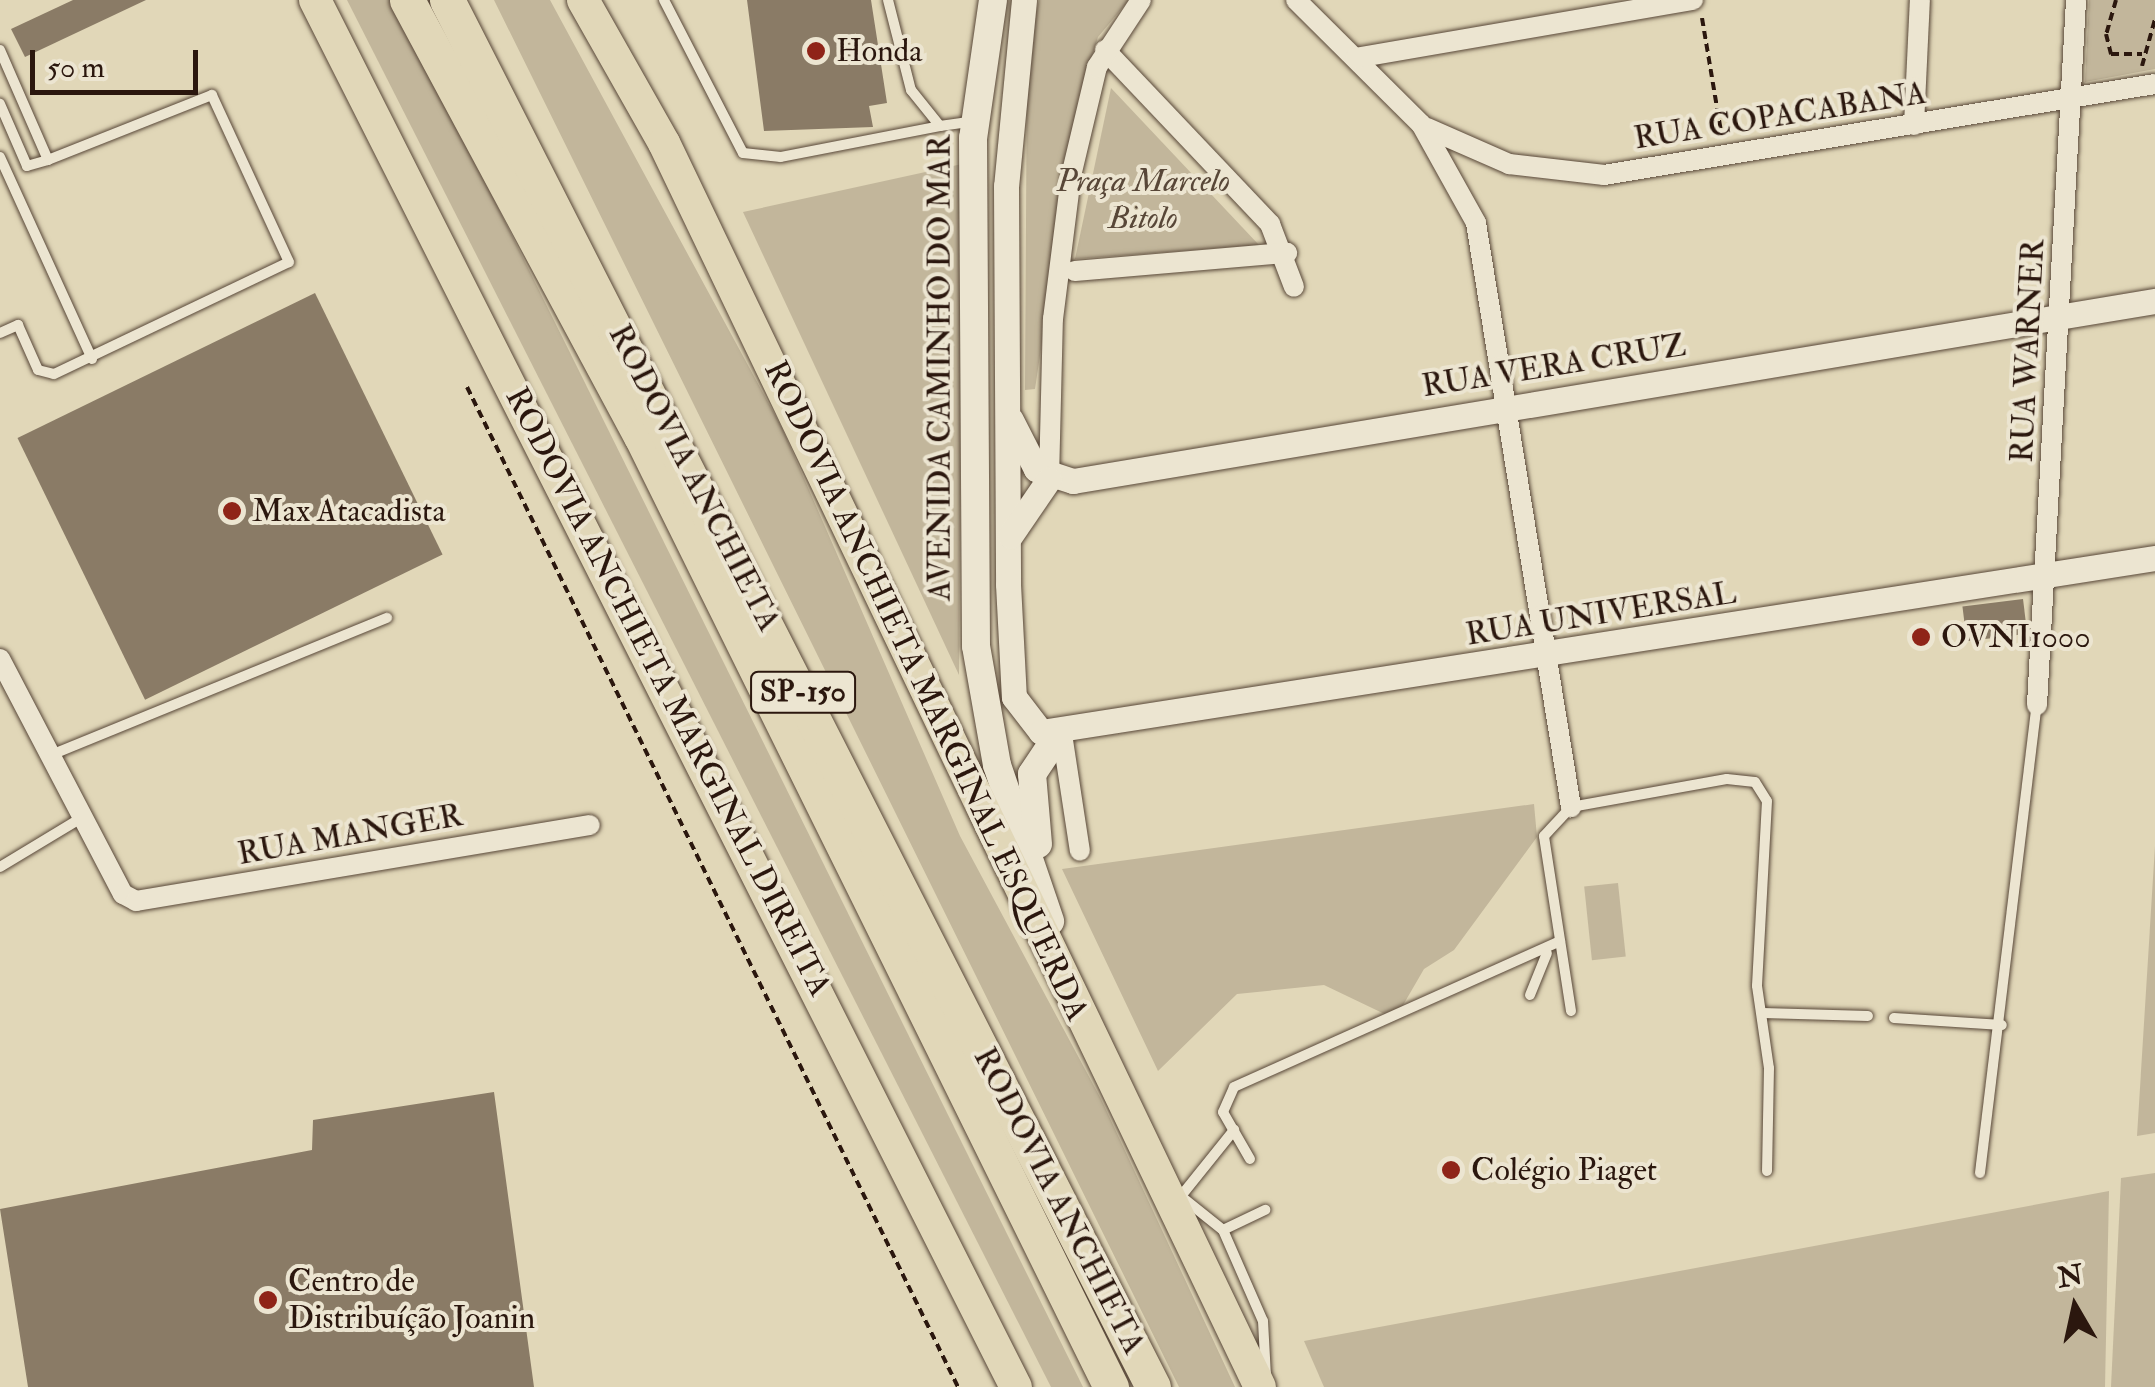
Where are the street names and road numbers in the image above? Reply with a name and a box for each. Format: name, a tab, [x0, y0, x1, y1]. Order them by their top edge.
street label: RUA COPACABANA	[1631, 74, 1929, 158]
street label: AVENIDA CAMINHO DO MAR	[921, 135, 959, 601]
street label: RUA WARNER	[2003, 238, 2053, 464]
street label: RODOVIA ANCHIETA	[600, 318, 788, 638]
street label: RUA VERA CRUZ	[1419, 326, 1689, 406]
street label: RODOVIA ANCHIETA MARGINAL ESQUERDA	[756, 355, 1096, 1027]
street label: RODOVIA ANCHIETA MARGINAL DIREITA	[497, 381, 839, 1003]
street label: RUA UNIVERSAL	[1463, 574, 1739, 654]
road number: SP-150	[748, 667, 858, 717]
street label: RUA MANGER	[235, 796, 465, 874]
street label: RODOVIA ANCHIETA	[965, 1041, 1153, 1361]

